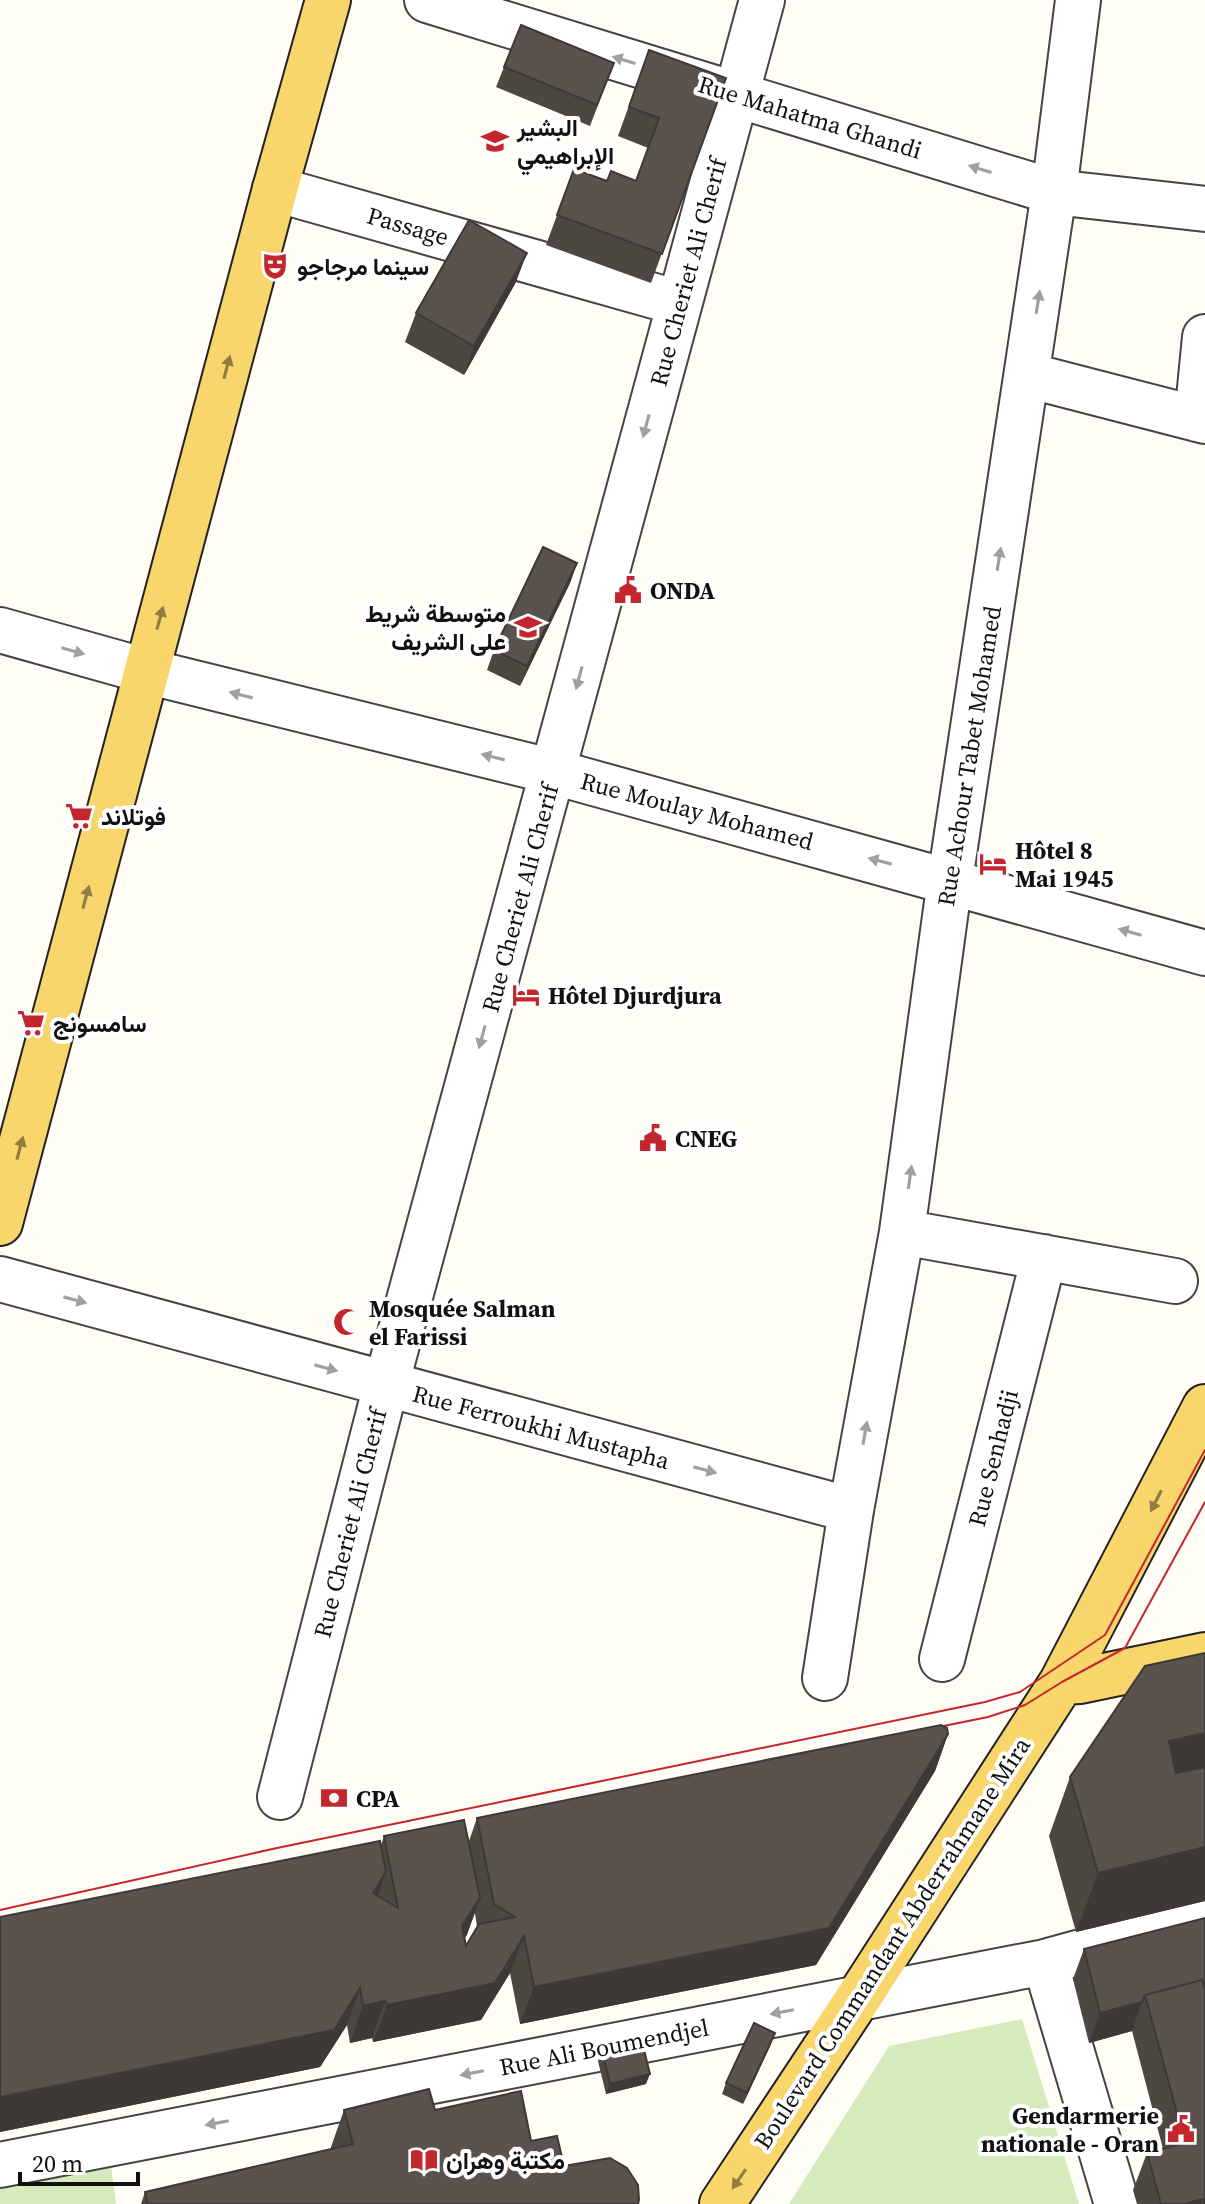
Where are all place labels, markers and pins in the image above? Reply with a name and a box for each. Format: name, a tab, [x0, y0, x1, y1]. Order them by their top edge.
place label: البشير الإبراهيمي	[516, 111, 614, 176]
school or university icon: البشير الإبراهيمي	[480, 126, 510, 156]
place label: سينما مرجاجو	[297, 250, 429, 283]
theatre icon: سينما مرجاجو	[260, 251, 290, 281]
place label: ONDA	[650, 574, 715, 607]
public building icon: ONDA	[613, 575, 643, 605]
place label: متوسطة شريط على الشريف	[365, 597, 506, 658]
school or university icon: متوسطة شريط على الشريف	[513, 612, 543, 642]
place label: فوتلاند	[101, 800, 166, 833]
supermarket icon: فوتلاند	[64, 801, 94, 831]
place label: Hôtel 8 Mai 1945	[1015, 834, 1114, 895]
hotel icon: Hôtel 8 Mai 1945	[978, 849, 1008, 879]
place label: Hôtel Djurdjura	[548, 979, 722, 1012]
hotel icon: Hôtel Djurdjura	[511, 980, 541, 1010]
place label: سامسونج	[53, 1007, 147, 1041]
supermarket icon: سامسونج	[16, 1008, 46, 1038]
place label: CNEG	[675, 1122, 737, 1155]
public building icon: CNEG	[638, 1123, 668, 1153]
place label: Mosquée Salman el Farissi	[369, 1292, 556, 1353]
mosque icon: Mosquée Salman el Farissi	[332, 1307, 362, 1337]
place label: CPA	[356, 1782, 400, 1815]
bank icon: CPA	[319, 1783, 349, 1813]
place label: Gendarmerie nationale - Oran	[981, 2099, 1159, 2160]
public building icon: Gendarmerie nationale - Oran	[1166, 2114, 1196, 2144]
place label: مكتبة وهران	[446, 2144, 565, 2177]
library icon: مكتبة وهران	[409, 2145, 439, 2175]

